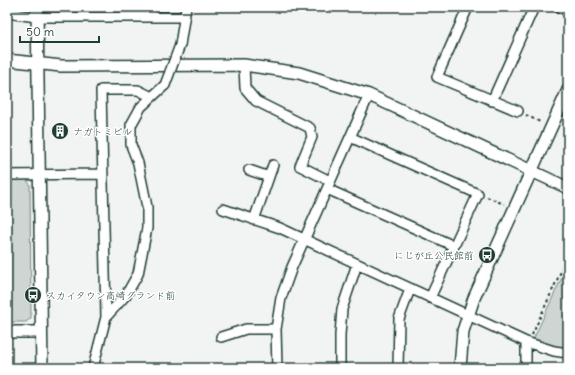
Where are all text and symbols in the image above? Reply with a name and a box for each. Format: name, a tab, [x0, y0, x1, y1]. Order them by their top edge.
scale bar	[20, 18, 99, 44]
text: 50 m	[26, 24, 55, 39]
building icon: ナガトミビル	[50, 121, 70, 141]
place label: ナガトミビル	[73, 125, 133, 138]
bus stop icon: にじが丘公民館前	[477, 245, 497, 265]
place label: にじが丘公民館前	[394, 249, 474, 262]
bus stop icon: スカイタウン高崎グランド前	[23, 285, 43, 305]
place label: スカイタウン高崎グランド前	[46, 289, 175, 302]

